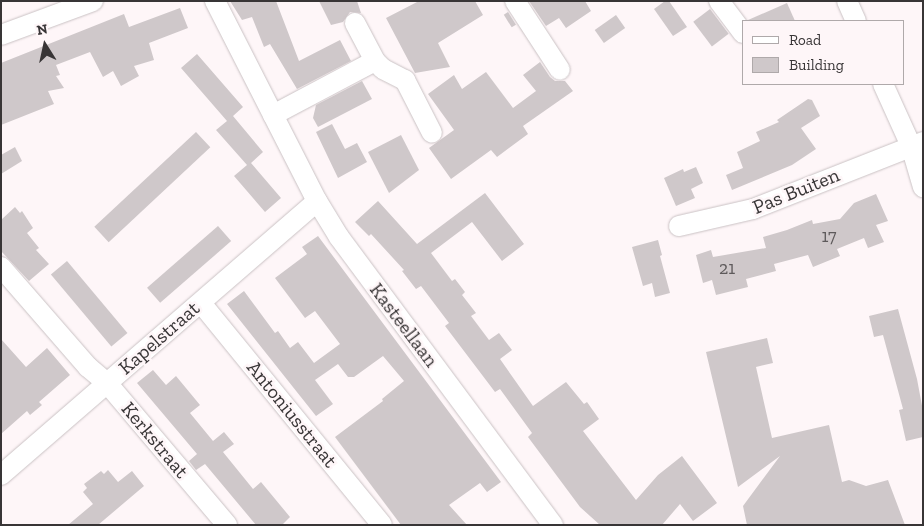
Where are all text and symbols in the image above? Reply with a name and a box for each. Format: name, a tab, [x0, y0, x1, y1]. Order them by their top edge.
north arrow	[20, 20, 70, 70]
text: N	[36, 20, 49, 39]
legend	[742, 20, 904, 85]
text: Road	[789, 31, 821, 49]
text: Building	[789, 56, 844, 74]
street label: Pas Buiten	[749, 163, 843, 219]
house number: 17	[821, 225, 837, 247]
house number: 21	[719, 257, 735, 279]
street label: Kasteellaan	[365, 278, 443, 372]
street label: Kapelstraat	[114, 296, 204, 380]
street label: Antoniusstraat	[242, 356, 342, 472]
street label: Kerkstraat	[116, 397, 194, 483]

